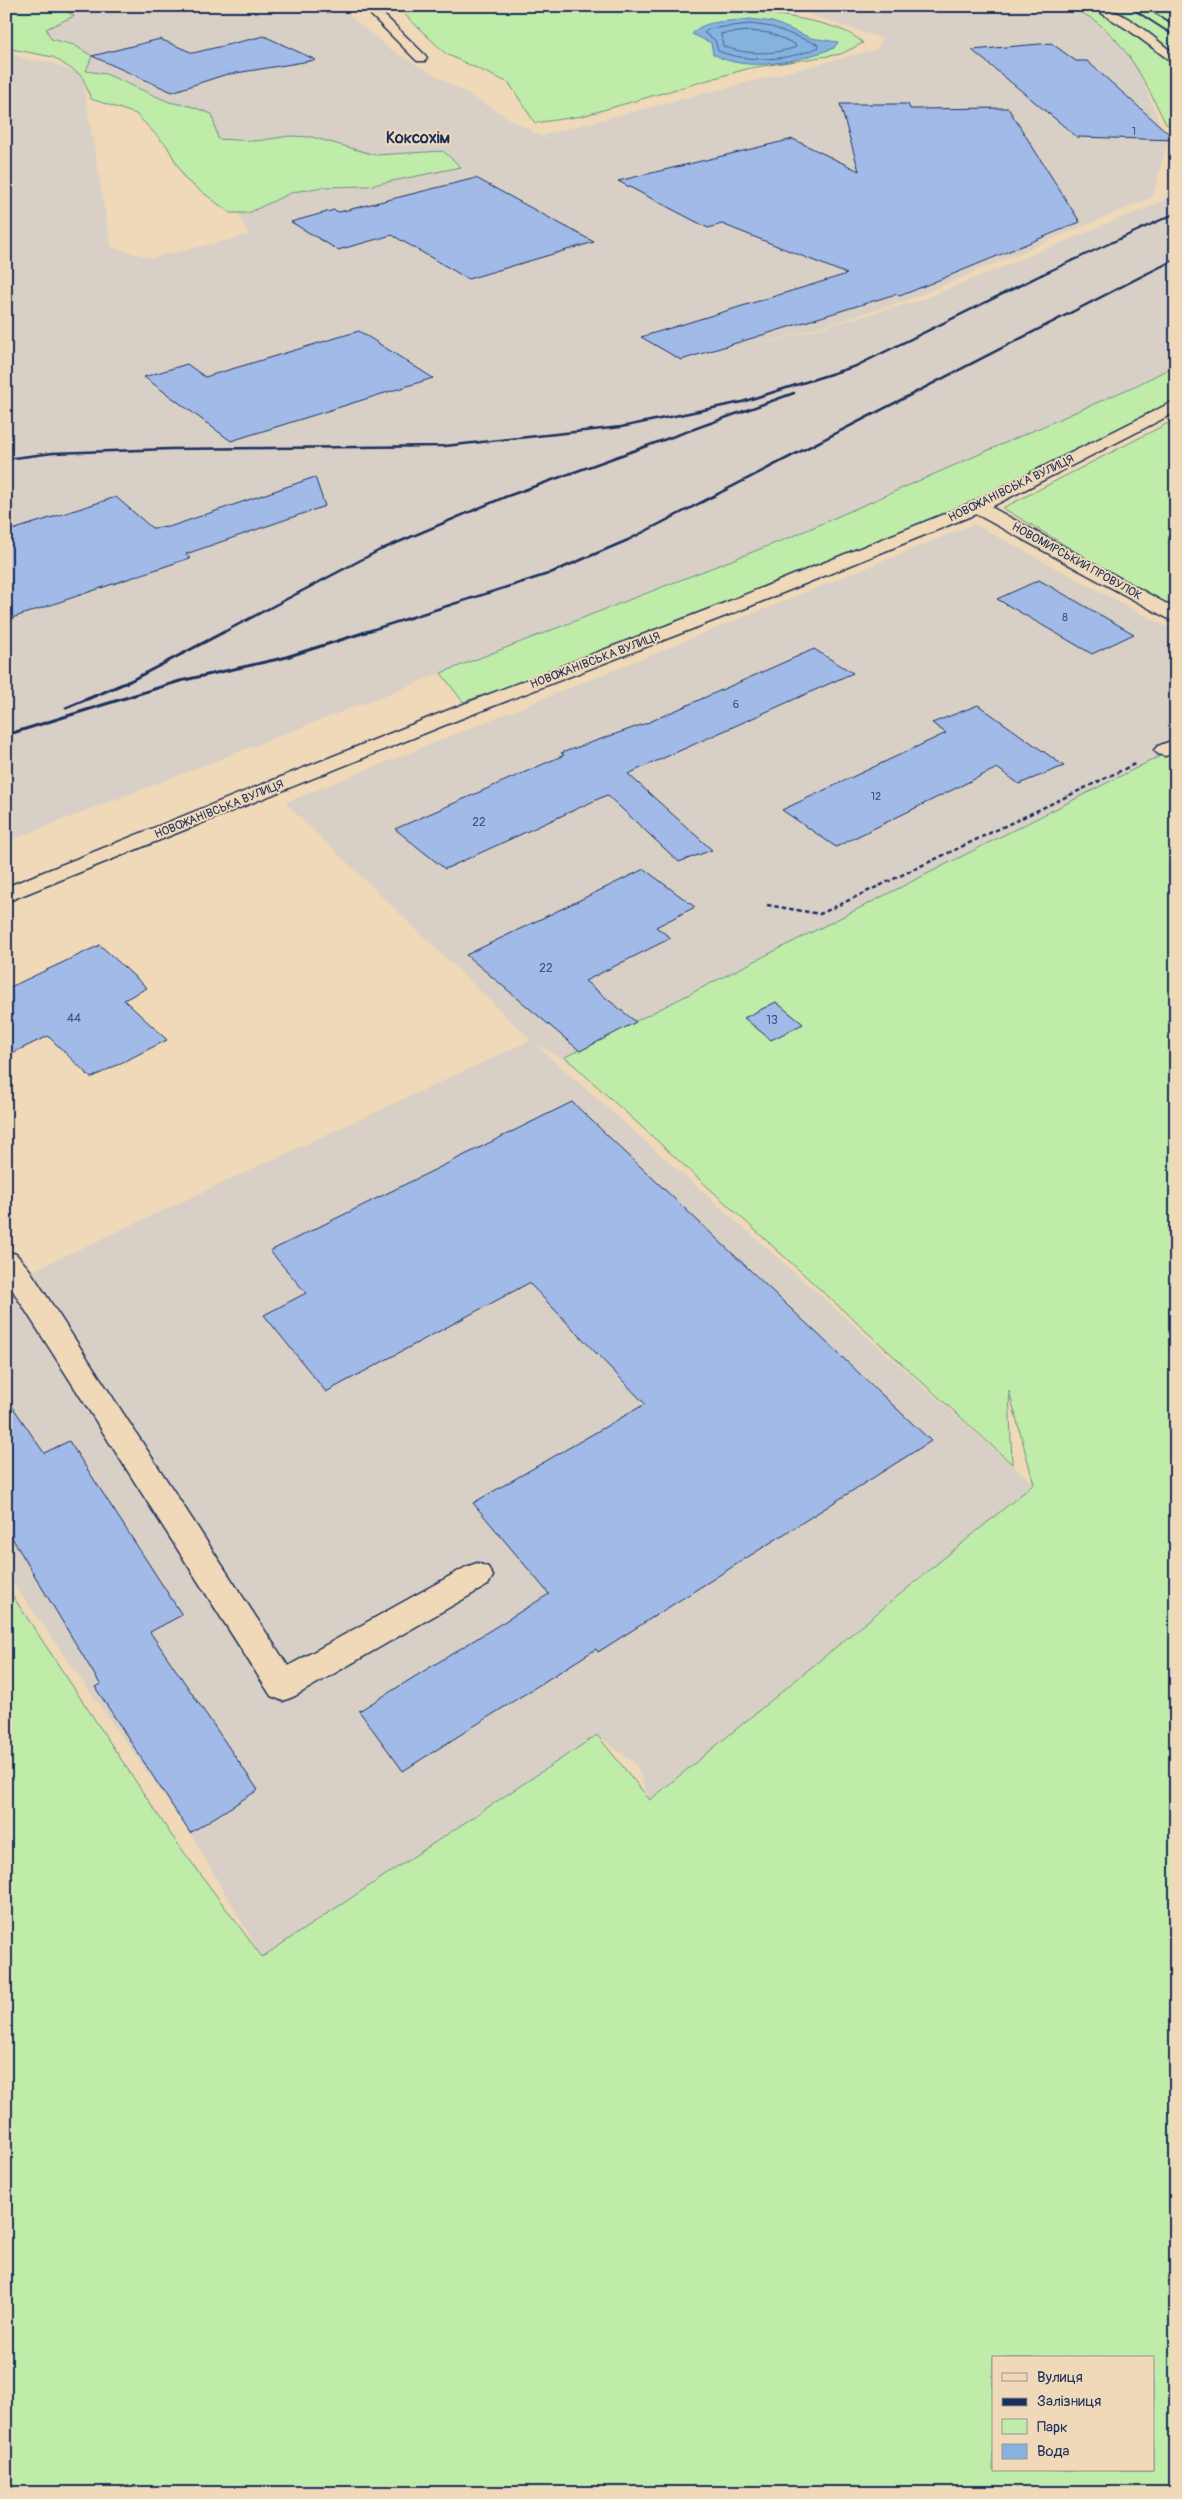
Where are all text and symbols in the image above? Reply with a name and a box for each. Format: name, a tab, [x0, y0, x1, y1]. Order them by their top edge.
house number: 1	[1132, 125, 1136, 138]
district label: Коксохім	[386, 128, 450, 148]
street label: НОВОЖАНІВСЬКА ВУЛИЦЯ	[946, 451, 1077, 525]
street label: НОВОМИРСЬКИЙ ПРОВУЛОК	[1009, 519, 1145, 604]
house number: 8	[1062, 611, 1068, 624]
street label: НОВОЖАНІВСЬКА ВУЛИЦЯ	[528, 629, 662, 692]
house number: 6	[733, 698, 739, 711]
street label: НОВОЖАНІВСЬКА ВУЛИЦЯ	[152, 777, 286, 842]
house number: 12	[871, 790, 881, 803]
house number: 22	[472, 815, 486, 830]
house number: 22	[539, 961, 553, 976]
house number: 44	[67, 1011, 81, 1026]
house number: 13	[766, 1013, 778, 1028]
legend	[992, 2356, 1154, 2472]
text: Вулиця	[1037, 2368, 1083, 2387]
text: Залізниця	[1037, 2392, 1101, 2411]
text: Парк	[1037, 2418, 1068, 2437]
text: Вода	[1037, 2442, 1070, 2461]

